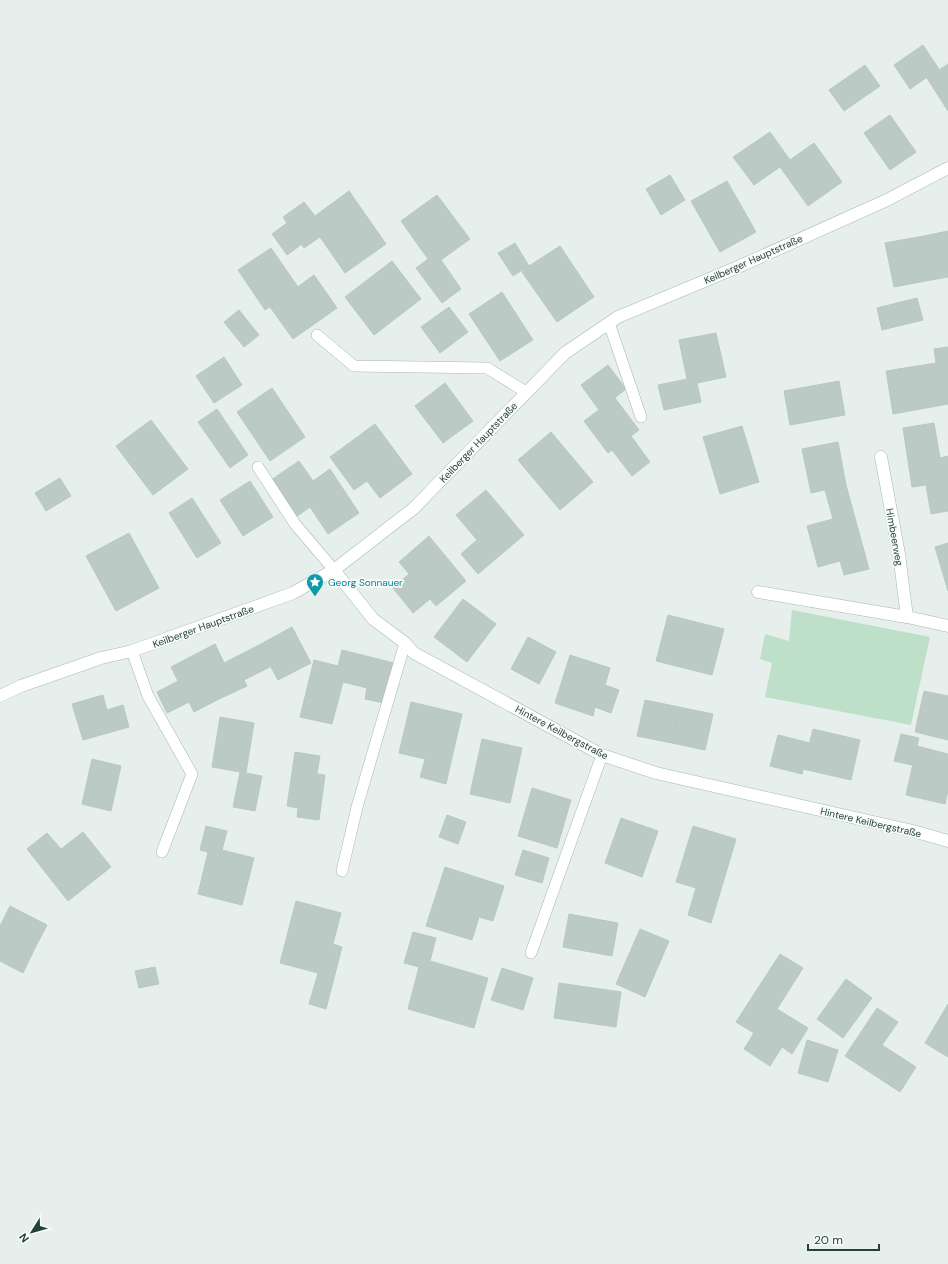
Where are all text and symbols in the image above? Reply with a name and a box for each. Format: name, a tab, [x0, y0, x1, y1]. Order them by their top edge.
street label: Keilberger Hauptstraße	[702, 232, 805, 287]
street label: Keilberger Hauptstraße	[437, 399, 520, 485]
street label: Himbeerweg	[883, 507, 906, 567]
place icon: Georg Sonnauer	[305, 572, 325, 597]
place label: Georg Sonnauer	[328, 576, 403, 589]
street label: Keilberger Hauptstraße	[151, 602, 256, 651]
street label: Hintere Keilbergstraße	[513, 702, 611, 763]
street label: Hintere Keilbergstraße	[819, 805, 923, 840]
north arrow	[12, 1212, 52, 1252]
scale bar	[808, 1226, 879, 1252]
text: N	[16, 1231, 32, 1245]
text: 20 m	[814, 1232, 843, 1248]

